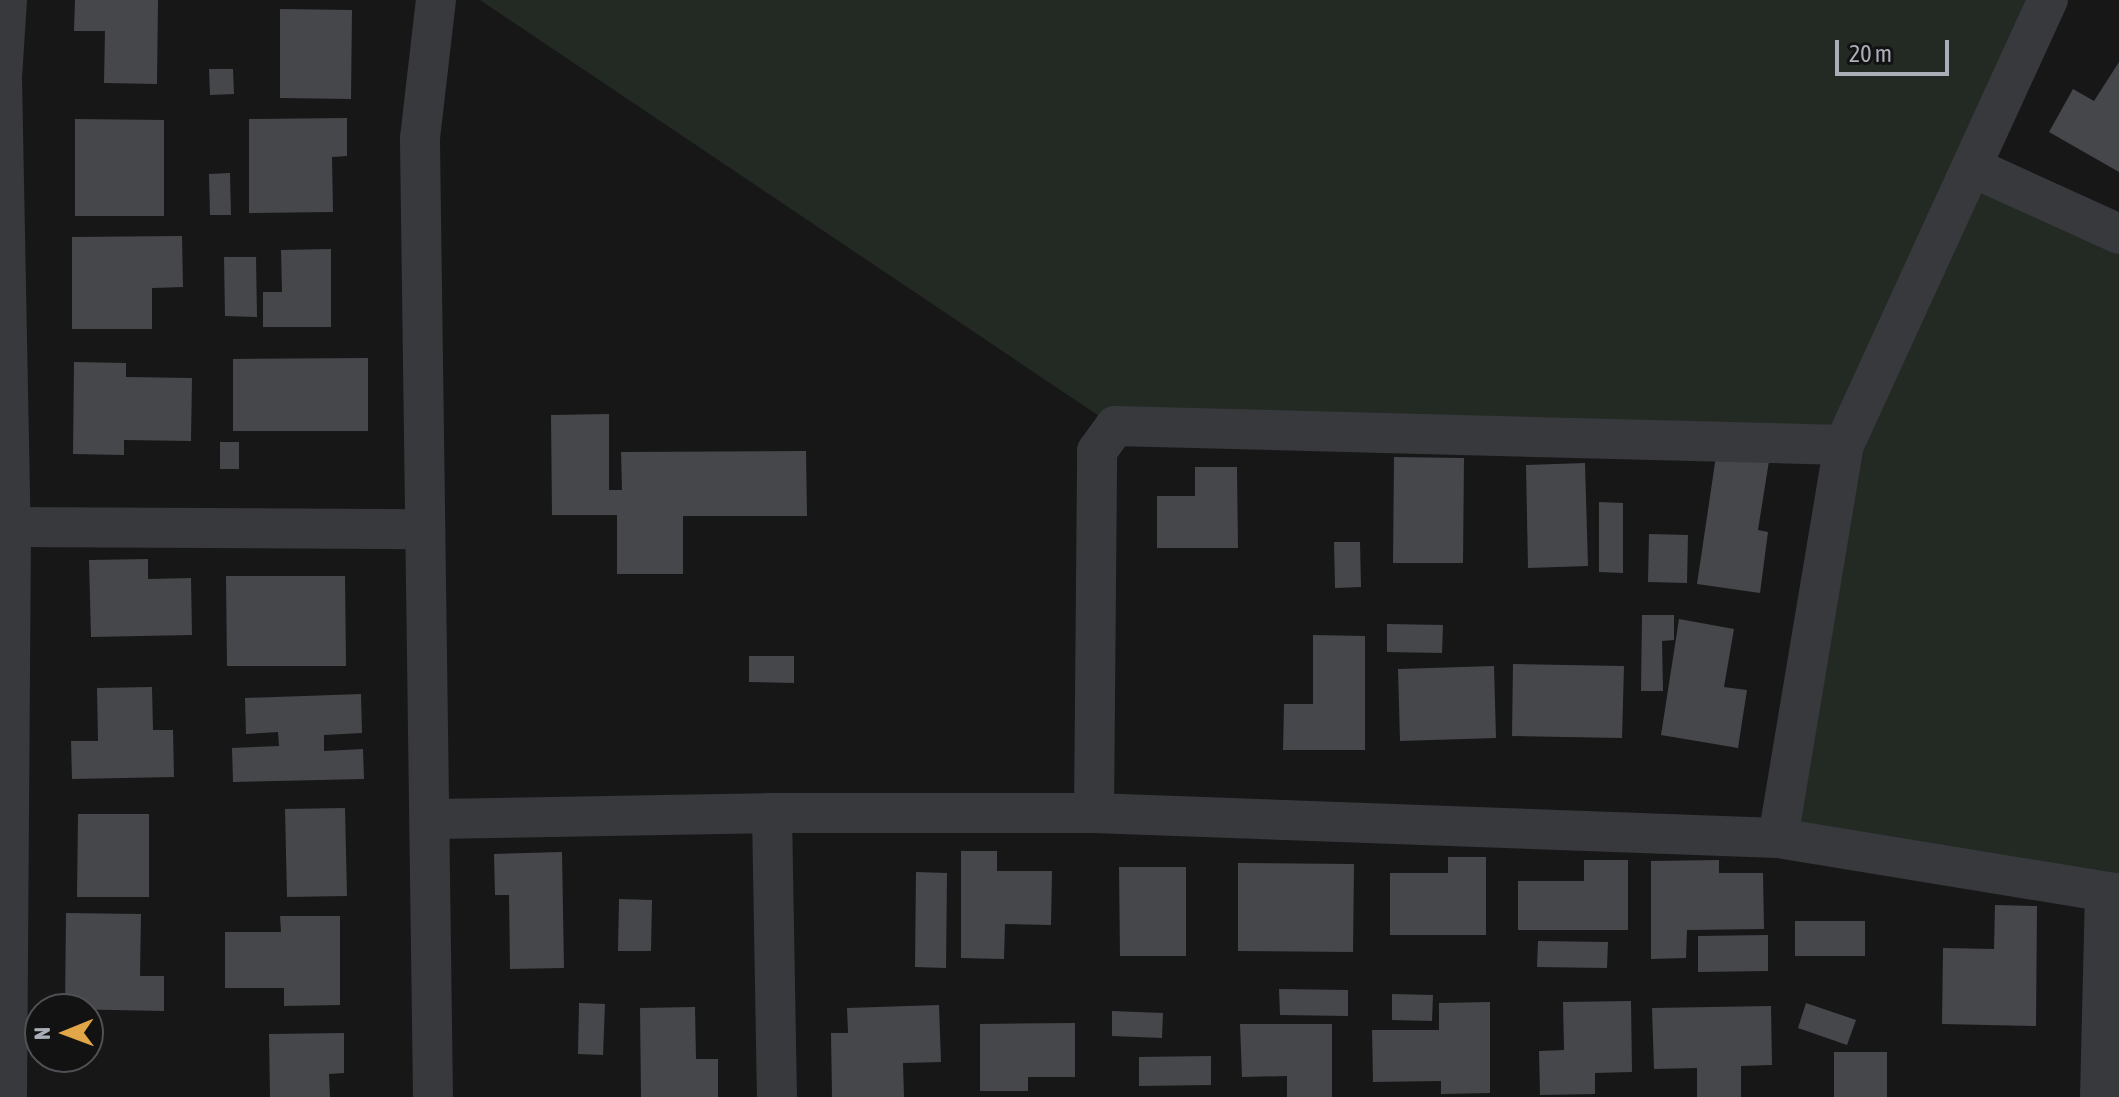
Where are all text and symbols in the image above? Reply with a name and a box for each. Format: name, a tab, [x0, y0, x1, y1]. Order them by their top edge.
scale bar	[1839, 24, 1953, 74]
text: 20 m	[1849, 40, 1892, 67]
north arrow	[24, 993, 104, 1073]
text: N	[29, 1027, 55, 1040]

